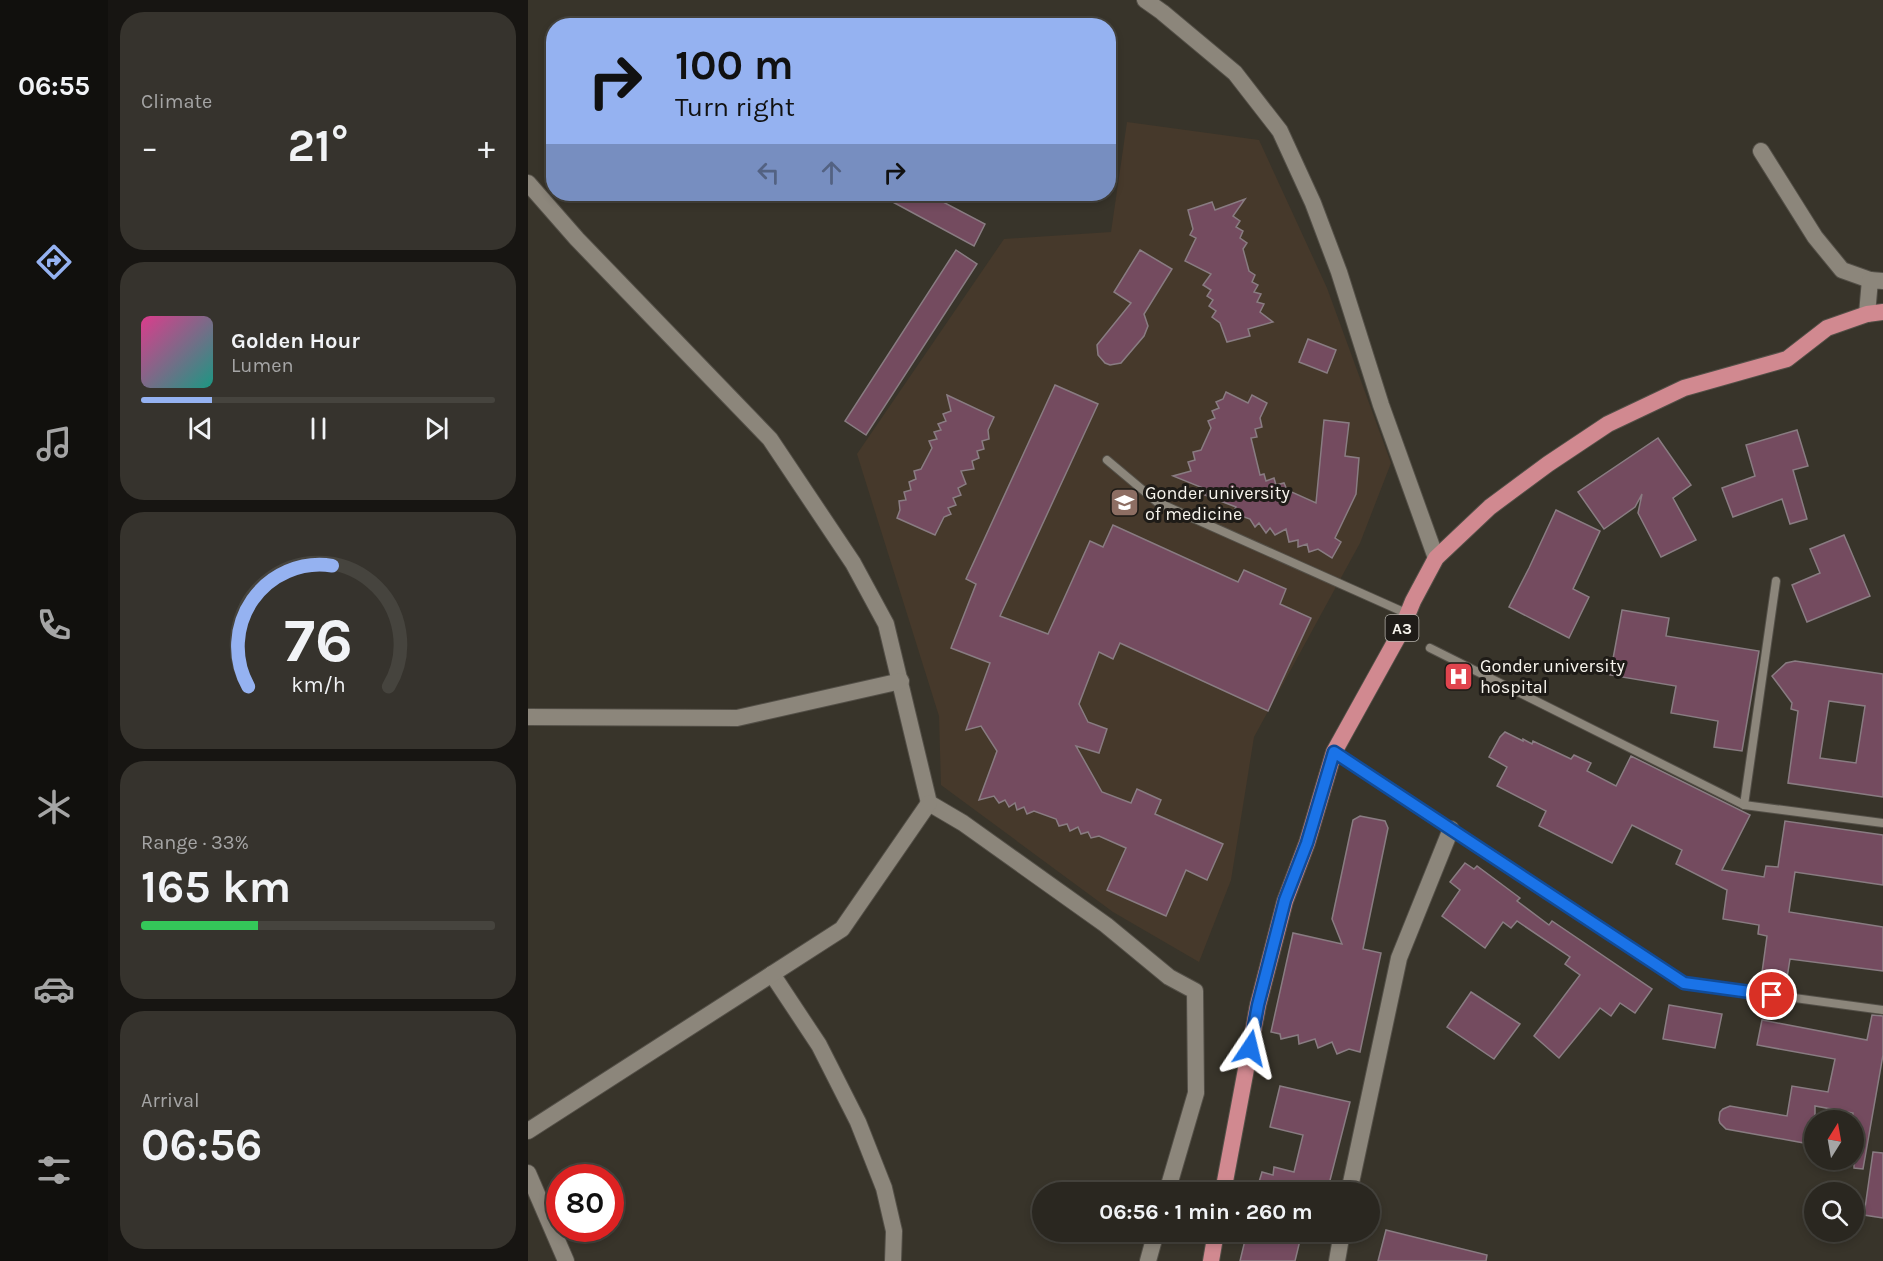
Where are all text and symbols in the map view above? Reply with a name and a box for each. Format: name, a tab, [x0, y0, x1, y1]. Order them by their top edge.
text: 100 m	[675, 40, 794, 90]
icon: right	[576, 42, 654, 120]
text: 06:55	[18, 70, 90, 102]
text: Climate	[141, 90, 212, 113]
text: Turn right	[675, 91, 795, 123]
text: 21°	[288, 120, 348, 172]
text: −	[141, 128, 158, 166]
text: +	[478, 128, 495, 166]
icon: left	[752, 156, 785, 189]
icon: ahead	[815, 156, 848, 189]
icon: right	[878, 156, 911, 189]
icon: directions	[33, 241, 75, 283]
text: Golden Hour	[231, 328, 360, 354]
text: Lumen	[231, 354, 294, 377]
icon: previous	[184, 412, 217, 445]
icon: pause	[302, 412, 335, 445]
icon: next	[420, 412, 453, 445]
icon: music	[33, 423, 75, 465]
place label: Gonder university of medicine	[1145, 482, 1290, 525]
school or university icon: Gonder university of medicine	[1108, 487, 1140, 519]
icon: phone	[33, 604, 75, 646]
text: 76	[284, 605, 352, 678]
road number: A3	[1386, 615, 1418, 641]
place label: Gonder university hospital	[1480, 655, 1625, 698]
hospital icon: Gonder university hospital	[1443, 660, 1475, 692]
text: km/h	[291, 673, 345, 698]
icon: climate	[33, 786, 75, 828]
text: Range · 33%	[141, 831, 249, 854]
text: 165 km	[141, 861, 291, 913]
icon: car	[33, 968, 75, 1010]
pin	[1746, 969, 1797, 1020]
icon: arrive	[1755, 978, 1788, 1011]
position arrow	[1218, 1016, 1282, 1080]
text: Arrival	[141, 1089, 200, 1112]
north arrow	[1804, 1110, 1864, 1170]
map controls	[1804, 1110, 1864, 1242]
text: 06:56	[141, 1119, 262, 1171]
icon: filters	[33, 1149, 75, 1191]
speed limit sign: 80	[546, 1164, 624, 1242]
button: search	[1804, 1182, 1864, 1242]
text: 06:56 · 1 min · 260 m	[1099, 1199, 1313, 1225]

